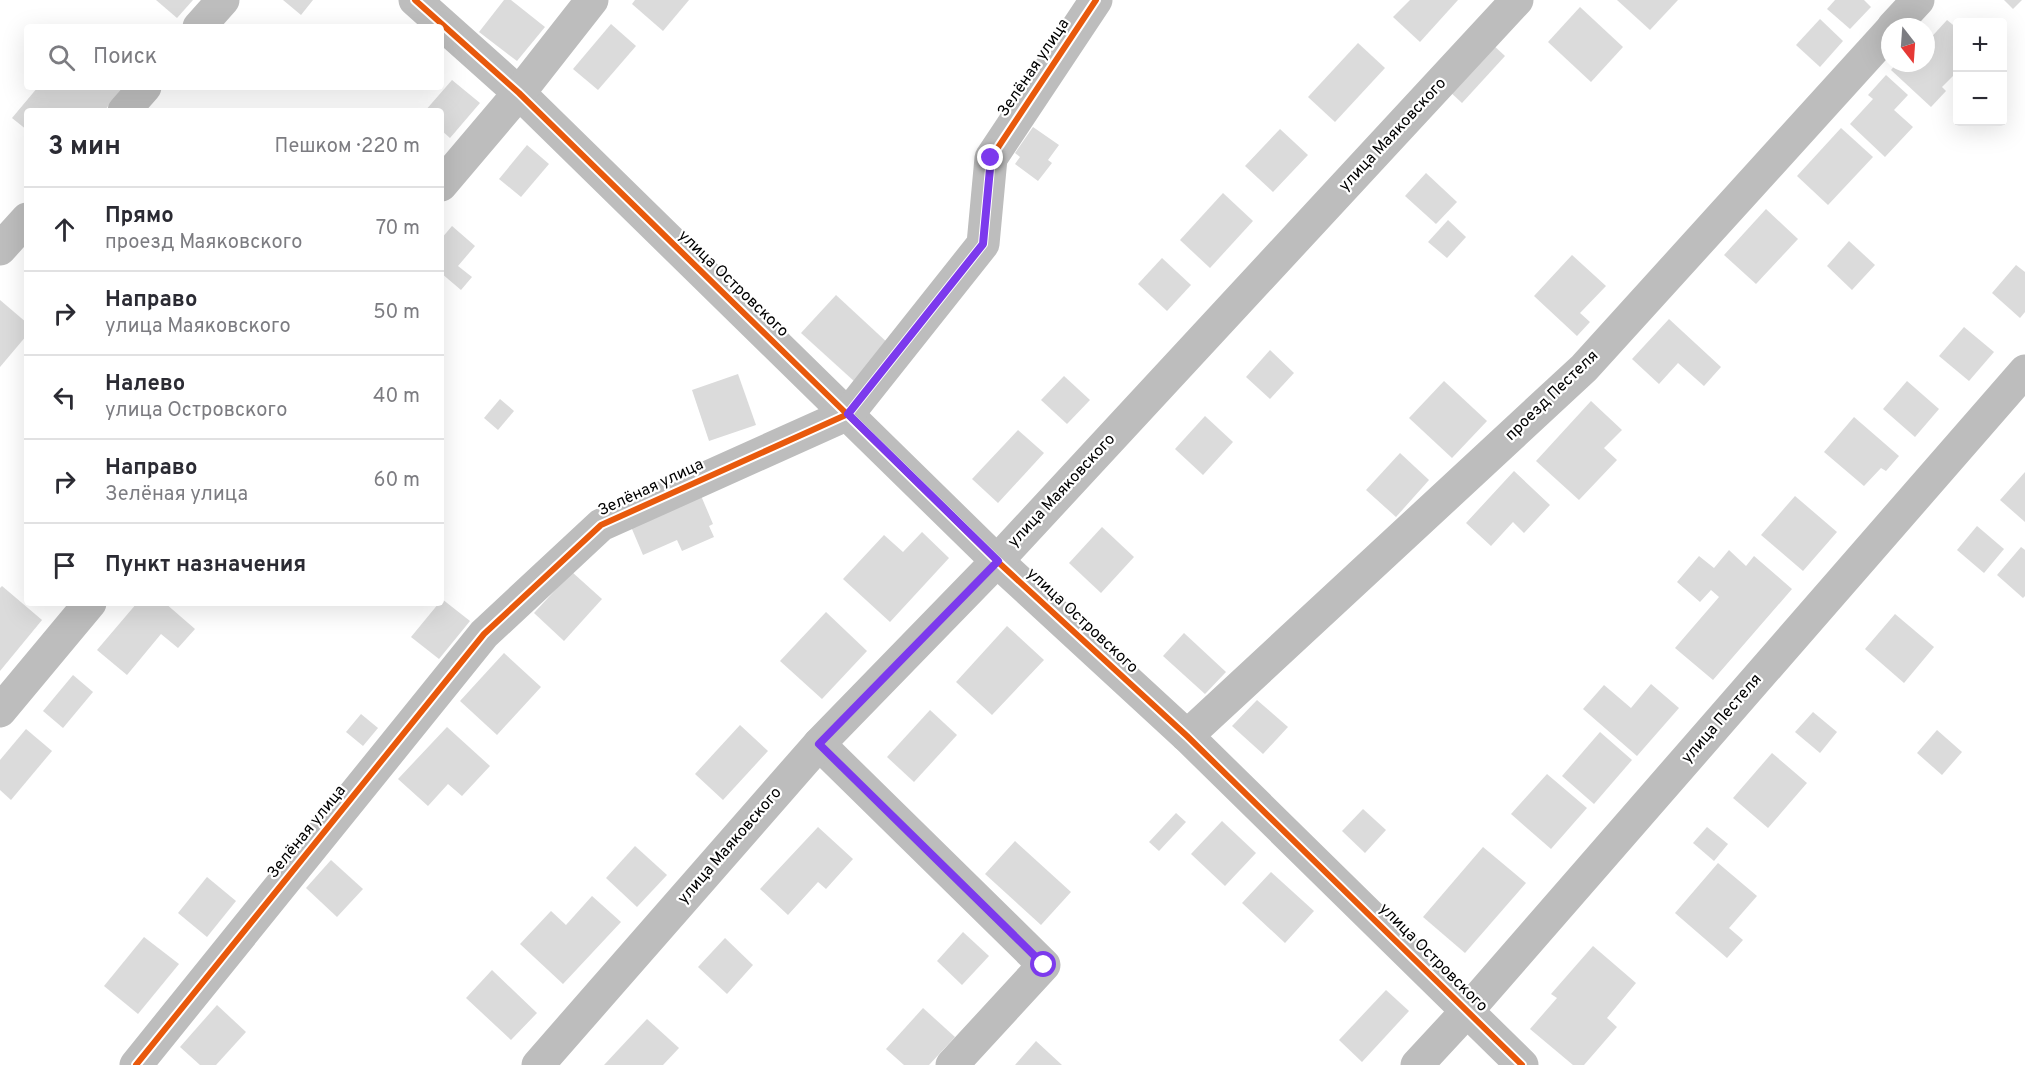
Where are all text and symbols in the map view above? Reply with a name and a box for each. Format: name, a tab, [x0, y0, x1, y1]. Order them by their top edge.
street label: Зелёная улица	[994, 15, 1074, 121]
north arrow	[1881, 18, 1935, 72]
map controls	[1953, 18, 2007, 126]
button: +	[1953, 18, 2007, 72]
search box	[24, 24, 444, 90]
icon: search	[45, 41, 78, 74]
text: Поиск	[93, 44, 157, 71]
button: −	[1953, 72, 2007, 126]
street label: улица Маяковского	[1335, 74, 1451, 196]
text: 3 мин	[48, 131, 121, 164]
text: Пешком · 220 m	[275, 134, 420, 160]
route end	[977, 144, 1003, 170]
text: Прямо	[105, 203, 174, 230]
icon: ahead	[48, 213, 81, 246]
text: 70 m	[376, 216, 420, 242]
street label: улица Островского	[674, 226, 792, 342]
text: проезд Маяковского	[105, 230, 302, 256]
text: Направо	[105, 287, 197, 314]
icon: right	[48, 297, 81, 330]
text: 50 m	[373, 300, 420, 326]
text: улица Маяковского	[105, 314, 291, 340]
street label: проезд Пестеля	[1501, 346, 1603, 446]
text: Налево	[105, 371, 185, 398]
icon: left	[48, 381, 81, 414]
text: 40 m	[373, 384, 420, 410]
text: улица Островского	[105, 398, 287, 424]
street label: улица Маяковского	[1004, 430, 1120, 552]
text: Направо	[105, 455, 197, 482]
street label: Зелёная улица	[595, 455, 707, 521]
icon: right	[48, 465, 81, 498]
text: 60 m	[374, 468, 420, 494]
text: Зелёная улица	[105, 482, 248, 508]
icon: arrive	[48, 549, 81, 582]
text: Пункт назначения	[105, 552, 306, 579]
street label: улица Островского	[1022, 564, 1142, 678]
street label: улица Пестеля	[1678, 670, 1766, 768]
street label: Зелёная улица	[263, 781, 351, 883]
street label: улица Маяковского	[674, 783, 786, 909]
street label: улица Островского	[1374, 899, 1492, 1017]
route start	[1030, 951, 1056, 977]

